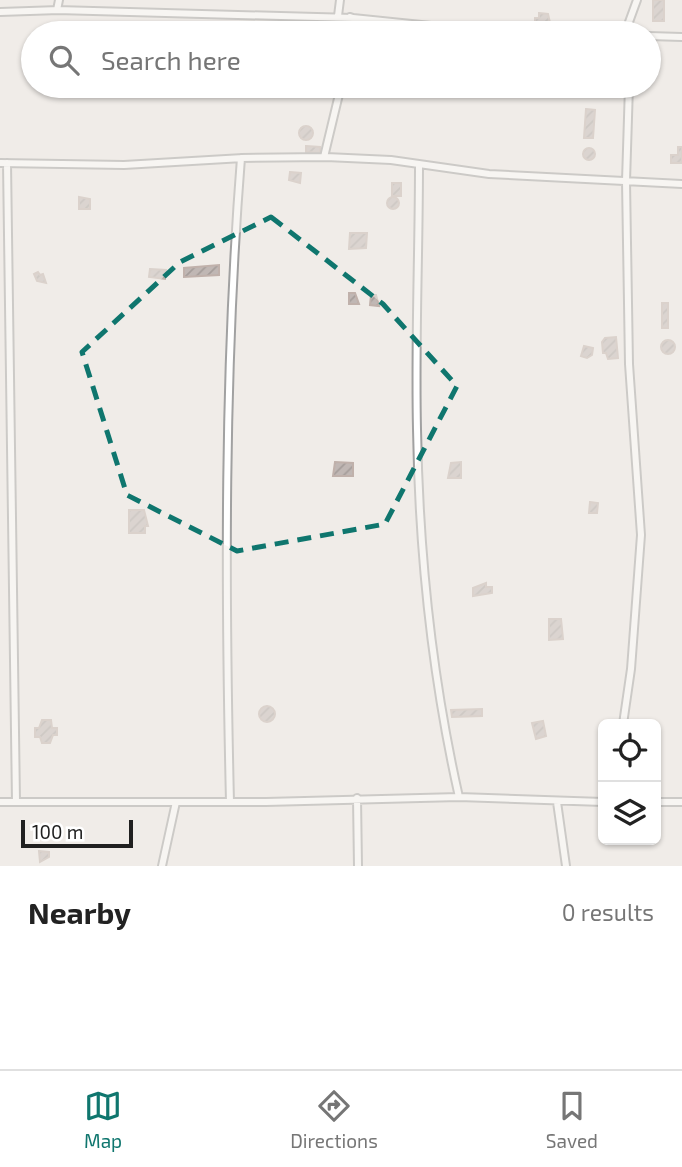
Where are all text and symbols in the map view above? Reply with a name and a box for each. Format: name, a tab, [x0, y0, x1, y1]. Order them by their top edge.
search box	[21, 21, 661, 98]
icon: search	[45, 41, 83, 79]
text: Search here	[101, 44, 241, 75]
map controls	[598, 719, 661, 845]
button: locate	[598, 719, 661, 782]
button: layers	[598, 782, 661, 845]
scale bar	[21, 817, 133, 849]
text: 100 m	[32, 820, 83, 843]
text: Nearby	[28, 894, 131, 930]
text: 0 results	[562, 898, 654, 926]
tab: Map	[84, 1087, 122, 1152]
tab: Directions	[290, 1087, 378, 1152]
tab: Saved	[546, 1087, 598, 1152]

